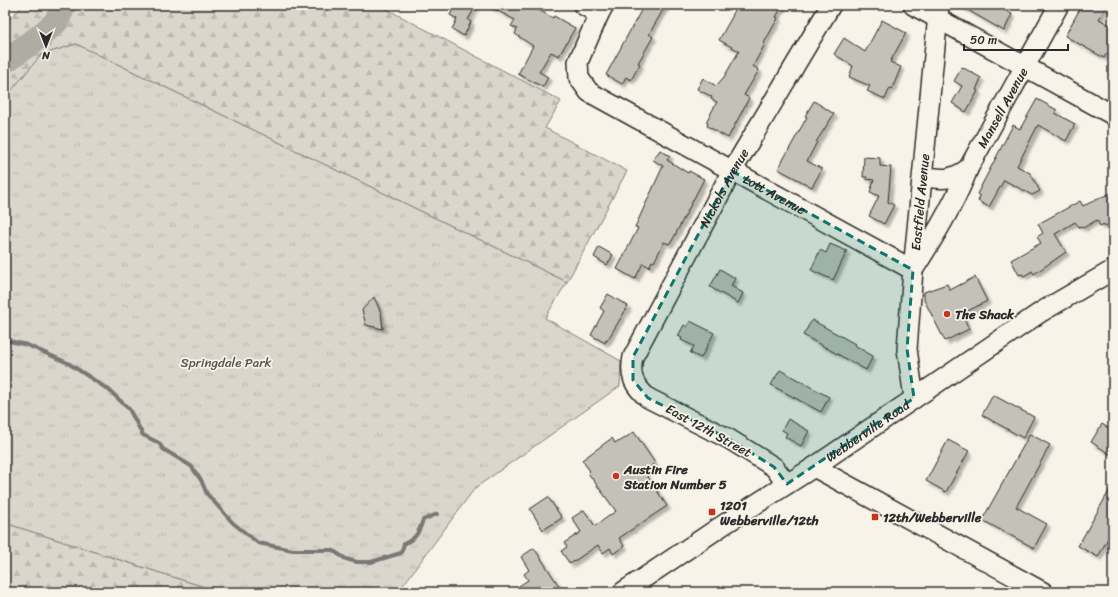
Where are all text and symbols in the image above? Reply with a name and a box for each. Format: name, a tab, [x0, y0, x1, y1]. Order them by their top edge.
north arrow	[26, 26, 66, 66]
scale bar	[964, 26, 1068, 52]
text: 50 m	[970, 29, 997, 51]
text: N	[42, 46, 51, 65]
street label: Mansell Avenue	[971, 63, 1034, 152]
street label: Nickols Avenue	[693, 143, 755, 231]
street label: Eastfield Avenue	[904, 152, 936, 252]
street label: Lott Avenue	[739, 168, 811, 221]
place label: The Shack	[955, 303, 1015, 326]
marker: The Shack	[942, 309, 952, 319]
park label: Springdale Park	[181, 351, 272, 374]
street label: Webberville Road	[821, 393, 916, 468]
street label: East 12th Street	[661, 397, 756, 464]
place label: Austin Fire Station Number 5	[623, 458, 727, 496]
marker: Austin Fire Station Number 5	[611, 471, 621, 481]
place label: 1201 Webberville/12th	[720, 494, 819, 532]
place label: 12th/Webberville	[883, 506, 982, 529]
marker: 1201 Webberville/12th	[707, 507, 717, 517]
marker: 12th/Webberville	[870, 512, 880, 522]

